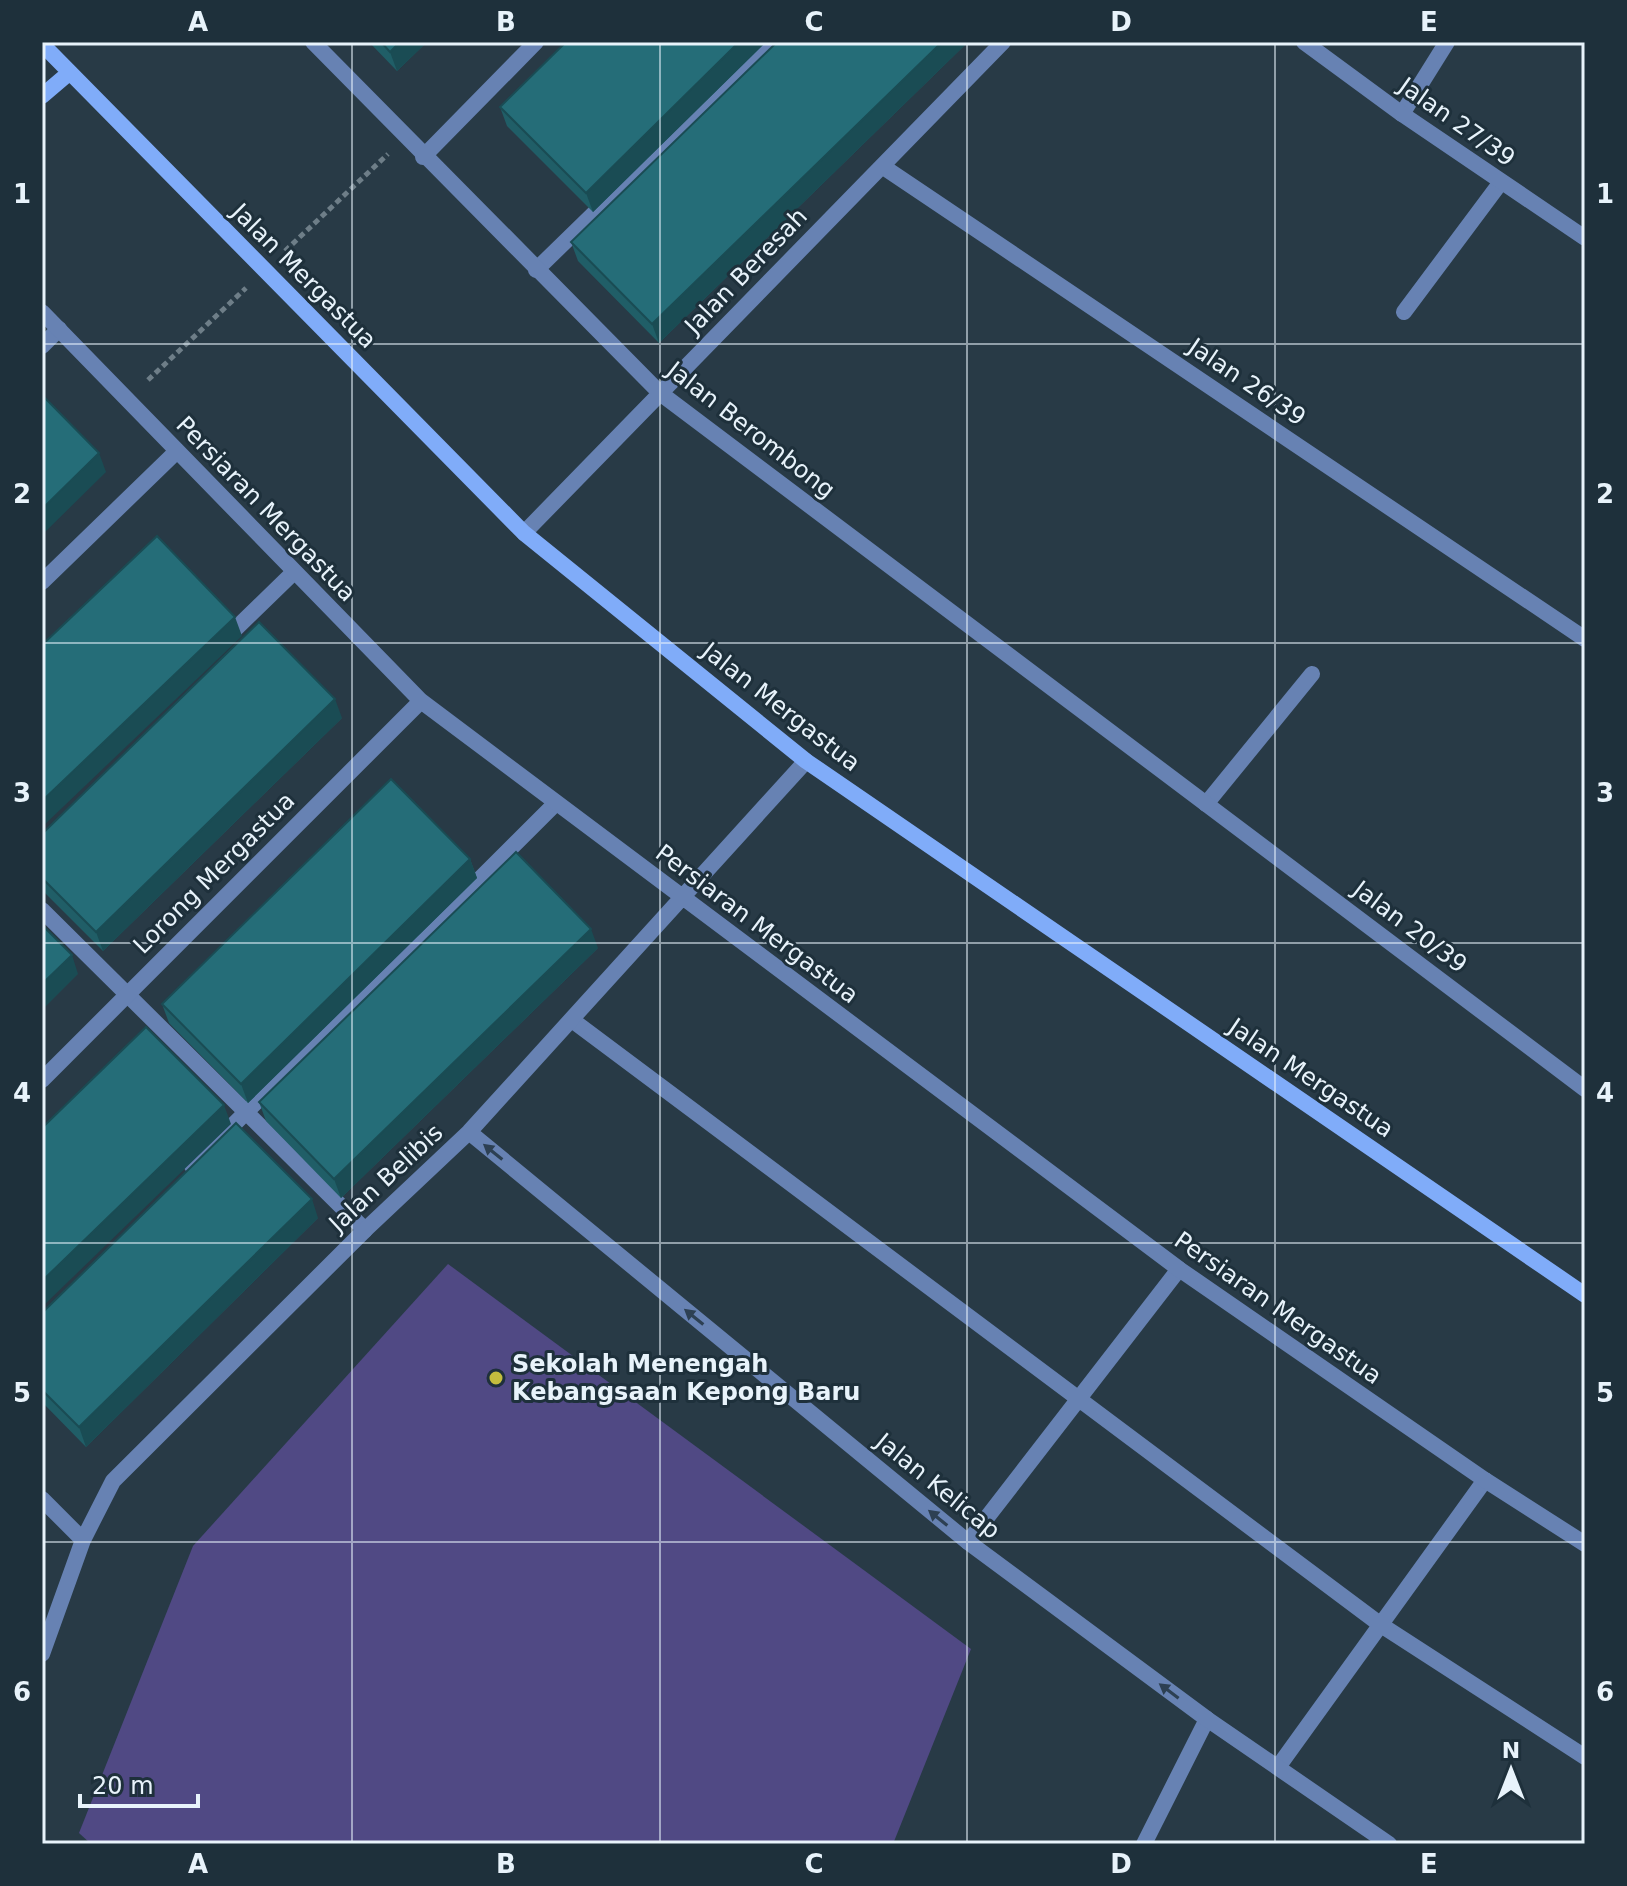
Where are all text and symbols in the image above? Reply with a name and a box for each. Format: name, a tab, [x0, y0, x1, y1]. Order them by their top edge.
text: A	[188, 7, 208, 37]
text: B	[496, 7, 516, 37]
text: C	[804, 7, 824, 37]
text: D	[1110, 7, 1132, 37]
text: E	[1420, 7, 1438, 37]
street label: Jalan 27/39	[1392, 71, 1520, 172]
text: 1	[13, 179, 31, 209]
text: 1	[1596, 179, 1614, 209]
street label: Jalan Mergastua	[225, 197, 382, 354]
street label: Jalan Beresah	[678, 202, 813, 341]
street label: Jalan 26/39	[1181, 331, 1311, 431]
street label: Jalan Berombong	[660, 355, 840, 504]
street label: Persiaran Mergastua	[170, 411, 362, 607]
text: 2	[13, 479, 31, 509]
text: 2	[1596, 479, 1614, 509]
street label: Jalan Mergastua	[695, 635, 866, 777]
text: 3	[13, 778, 31, 808]
text: 3	[1596, 778, 1614, 808]
street label: Lorong Mergastua	[128, 787, 300, 959]
street label: Persiaran Mergastua	[650, 839, 864, 1009]
street label: Jalan 20/39	[1346, 874, 1472, 979]
street label: Jalan Mergastua	[1222, 1011, 1399, 1143]
text: 4	[13, 1078, 31, 1108]
text: 4	[1596, 1078, 1614, 1108]
street label: Jalan Belibis	[322, 1118, 449, 1239]
one-way arrow	[484, 1144, 504, 1161]
street label: Persiaran Mergastua	[1169, 1226, 1387, 1390]
one-way arrow	[684, 1309, 704, 1326]
place label: Sekolah Menengah Kebangsaan Kepong Baru	[512, 1350, 860, 1406]
marker: Sekolah Menengah Kebangsaan Kepong Baru	[487, 1369, 505, 1387]
text: 5	[13, 1378, 31, 1408]
text: 5	[1596, 1378, 1614, 1408]
street label: Jalan Kelicap	[869, 1426, 1006, 1545]
one-way arrow	[928, 1510, 948, 1527]
text: 6	[13, 1677, 31, 1707]
text: 6	[1596, 1677, 1614, 1707]
one-way arrow	[1158, 1683, 1179, 1699]
north arrow	[1471, 1730, 1551, 1810]
text: N	[1502, 1738, 1520, 1763]
scale bar	[80, 1758, 198, 1808]
text: 20 m	[92, 1772, 154, 1800]
text: A	[188, 1849, 208, 1879]
text: B	[496, 1849, 516, 1879]
text: C	[804, 1849, 824, 1879]
text: D	[1110, 1849, 1132, 1879]
text: E	[1420, 1849, 1438, 1879]

